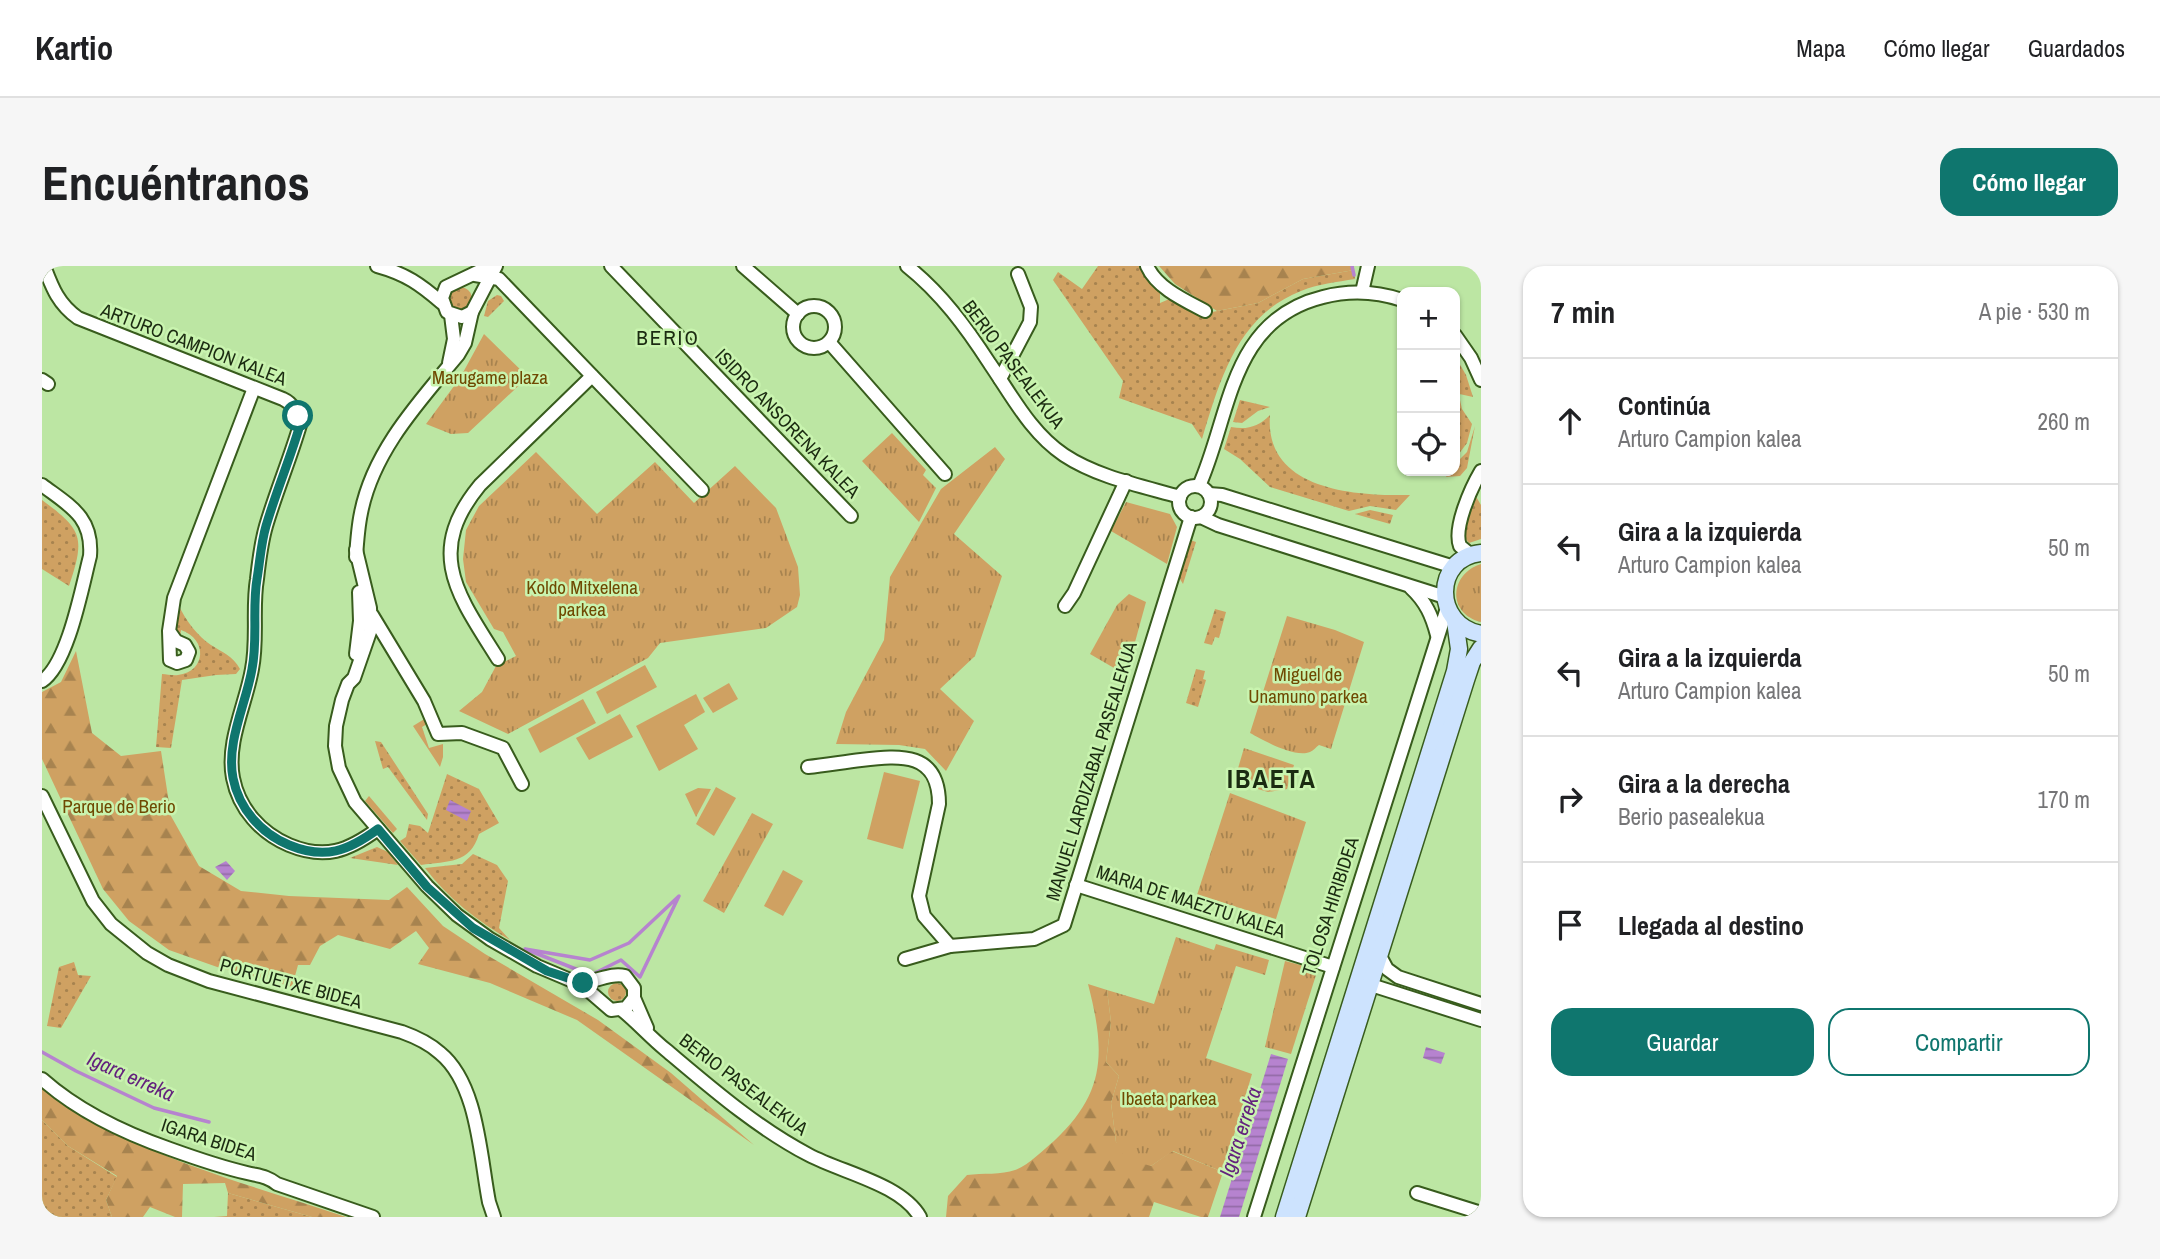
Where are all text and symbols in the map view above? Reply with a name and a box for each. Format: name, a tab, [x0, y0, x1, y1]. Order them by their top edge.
text: Kartio	[35, 26, 113, 70]
text: Mapa	[1796, 32, 1846, 64]
text: Cómo llegar	[1884, 32, 1990, 64]
text: Guardados	[2028, 32, 2125, 64]
button: Cómo llegar	[1940, 148, 2118, 216]
text: Encuéntranos	[42, 149, 310, 215]
map controls	[1397, 287, 1460, 476]
button: +	[1397, 287, 1460, 350]
text: 7 min	[1551, 292, 1615, 332]
street label: BERIO PASEALEKUA	[957, 294, 1071, 434]
street label: ARTURO CAMPION KALEA	[96, 296, 291, 392]
text: A pie · 530 m	[1979, 296, 2090, 327]
district label: BERIO	[636, 323, 700, 352]
street label: ISIDRO ANSORENA KALEA	[710, 343, 867, 504]
button: −	[1397, 350, 1460, 413]
park label: Marugame plaza	[432, 364, 548, 390]
text: Continúa	[1618, 388, 1710, 423]
route start	[282, 400, 313, 431]
icon: ahead	[1551, 402, 1589, 440]
text: 260 m	[2038, 406, 2090, 437]
button: locate	[1397, 413, 1460, 476]
text: Arturo Campion kalea	[1618, 423, 1801, 454]
text: Gira a la izquierda	[1618, 514, 1802, 549]
icon: left	[1551, 528, 1589, 566]
text: 50 m	[2048, 532, 2090, 563]
text: Arturo Campion kalea	[1618, 549, 1801, 580]
park label: Koldo Mitxelena parkea	[526, 574, 638, 622]
street label: MANUEL LARDIZABAL PASEALEKUA	[1039, 638, 1143, 904]
text: Gira a la izquierda	[1618, 640, 1802, 675]
icon: left	[1551, 654, 1589, 692]
text: 50 m	[2048, 658, 2090, 689]
park label: Miguel de Unamuno parkea	[1248, 661, 1368, 709]
text: Arturo Campion kalea	[1618, 675, 1801, 706]
district label: IBAETA	[1227, 761, 1317, 796]
text: Gira a la derecha	[1618, 766, 1790, 801]
icon: right	[1551, 780, 1589, 818]
text: 170 m	[2038, 784, 2090, 815]
park label: Parque de Berio	[62, 793, 176, 819]
text: Berio pasealekua	[1618, 801, 1765, 832]
street label: TOLOSA HIRIBIDEA	[1295, 833, 1365, 979]
street label: MARIA DE MAEZTU KALEA	[1093, 858, 1289, 944]
icon: arrive	[1551, 906, 1589, 944]
text: Llegada al destino	[1618, 908, 1804, 943]
street label: PORTUETXE BIDEA	[217, 952, 365, 1015]
route end	[567, 967, 598, 998]
button: Guardar	[1551, 1008, 1814, 1076]
button: Compartir	[1828, 1008, 2090, 1076]
street label: BERIO PASEALEKUA	[674, 1027, 814, 1141]
water label: Igara erreka	[83, 1044, 179, 1108]
water label: Igara erreka	[1212, 1083, 1268, 1181]
park label: Ibaeta parkea	[1121, 1085, 1217, 1111]
street label: IGARA BIDEA	[158, 1111, 261, 1167]

